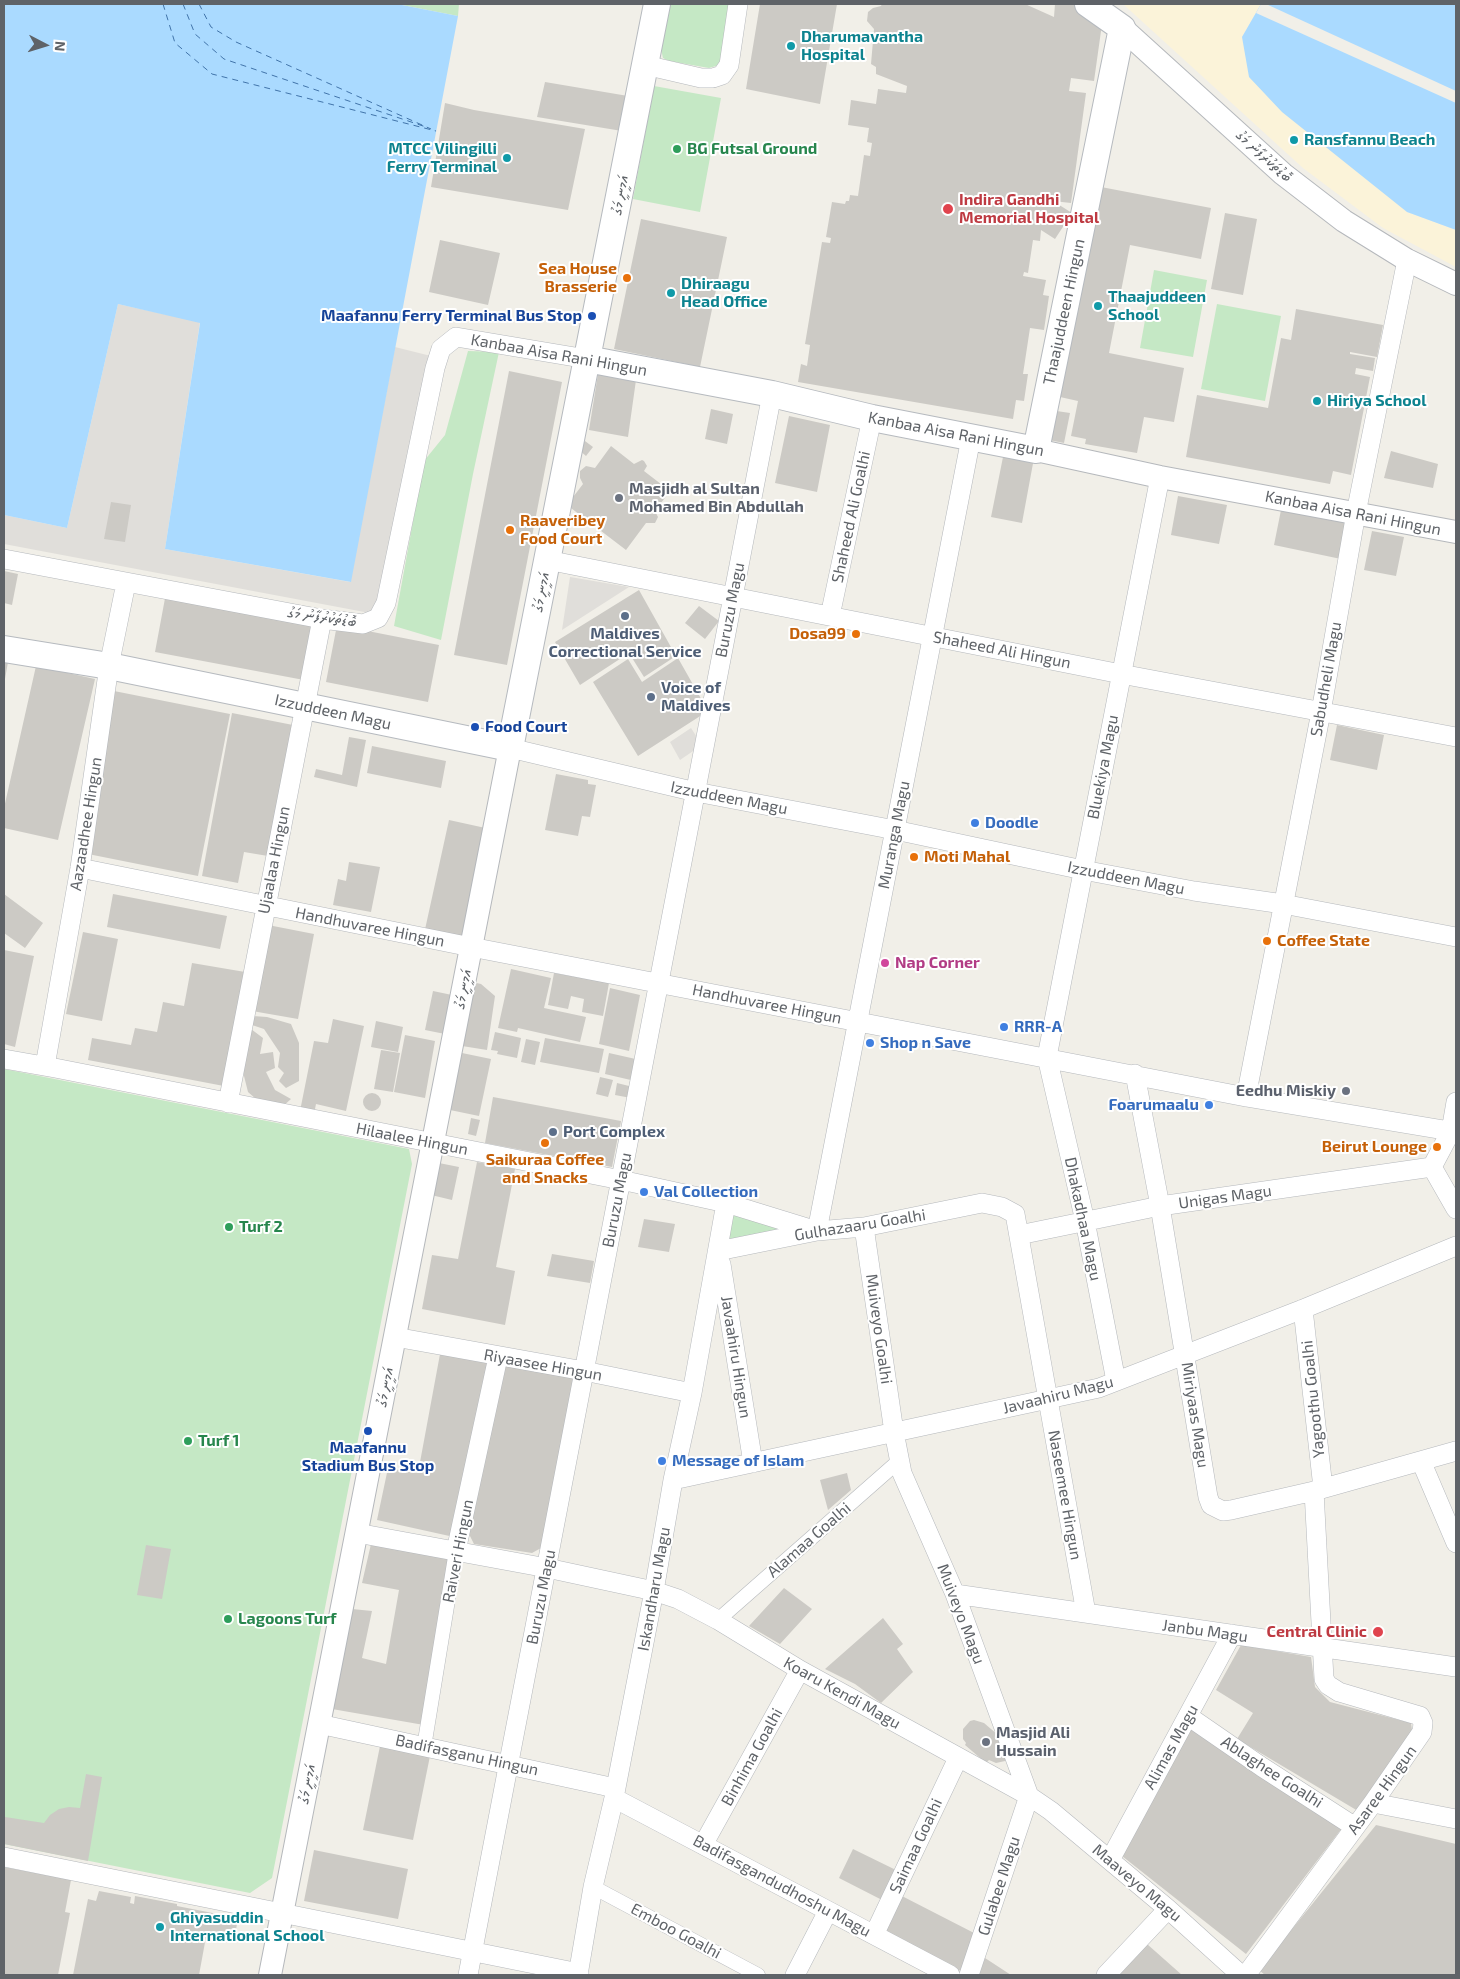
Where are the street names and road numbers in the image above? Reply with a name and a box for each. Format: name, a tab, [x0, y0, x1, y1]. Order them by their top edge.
street label: ބޮޑުތަކުރުފާނު މަގު	[1232, 126, 1296, 186]
street label: އަމީނީ މަގު	[607, 174, 633, 216]
street label: Thaajuddeen Hingun	[1039, 237, 1089, 387]
street label: Kanbaa Aisa Rani Hingun	[469, 330, 649, 380]
street label: Kanbaa Aisa Rani Hingun	[866, 407, 1046, 461]
street label: Shaheed Ali Goalhi	[828, 449, 874, 585]
street label: Kanbaa Aisa Rani Hingun	[1263, 486, 1443, 540]
street label: Buruzu Magu	[711, 561, 749, 659]
street label: އަމީނީ މަގު	[528, 571, 554, 613]
street label: ބޮޑުތަކުރުފާނު މަގު	[286, 603, 358, 631]
street label: Sabudheli Magu	[1306, 620, 1346, 738]
street label: Shaheed Ali Hingun	[932, 627, 1072, 673]
street label: Izzuddeen Magu	[273, 690, 393, 734]
street label: Bluekiya Magu	[1083, 713, 1123, 821]
street label: Aazaadhee Hingun	[66, 756, 106, 892]
street label: Izzuddeen Magu	[669, 777, 789, 819]
street label: Muranga Magu	[874, 779, 914, 891]
street label: Ujaalaa Hingun	[254, 804, 294, 916]
street label: Izzuddeen Magu	[1066, 857, 1186, 899]
street label: Handhuvaree Hingun	[294, 903, 446, 951]
street label: އަމީނީ މަގު	[450, 968, 476, 1010]
street label: Handhuvaree Hingun	[691, 980, 843, 1028]
street label: Hilaalee Hingun	[354, 1119, 470, 1159]
street label: Buruzu Magu	[598, 1151, 636, 1249]
street label: Dhakadhaa Magu	[1061, 1155, 1105, 1283]
street label: Unigas Magu	[1177, 1181, 1273, 1213]
street label: Gulhazaaru Goalhi	[793, 1205, 927, 1245]
street label: Muiveyo Goalhi	[862, 1273, 896, 1385]
street label: Javaahiru Hingun	[717, 1294, 755, 1420]
street label: Yagoothu Goalhi	[1297, 1339, 1329, 1459]
street label: Riyaasee Hingun	[482, 1345, 604, 1385]
street label: Miriyaas Magu	[1177, 1361, 1213, 1469]
street label: އަމީނީ މަގު	[372, 1366, 398, 1408]
street label: Javaahiru Magu	[1001, 1372, 1115, 1418]
street label: Naseemee Hingun	[1044, 1429, 1086, 1561]
street label: Raiveri Hingun	[439, 1498, 477, 1604]
street label: Alamaa Goalhi	[763, 1498, 855, 1582]
street label: Iskandharu Magu	[634, 1525, 674, 1653]
street label: Buruzu Magu	[522, 1548, 560, 1646]
street label: Muiveyo Magu	[933, 1561, 989, 1667]
street label: Janbu Magu	[1161, 1615, 1249, 1647]
street label: Koaru Kendi Magu	[780, 1653, 904, 1733]
street label: Alimas Magu	[1140, 1701, 1202, 1793]
street label: Binhima Goalhi	[717, 1705, 787, 1809]
street label: Badifasganu Hingun	[394, 1730, 540, 1780]
street label: Ablaghee Goalhi	[1217, 1732, 1327, 1812]
street label: Asaree Hingun	[1343, 1742, 1421, 1838]
street label: އަމީނީ މަގު	[294, 1763, 320, 1805]
street label: Saimaa Goalhi	[886, 1795, 946, 1897]
street label: Badifasgandudhoshu Magu	[690, 1831, 874, 1941]
street label: Gulabee Magu	[974, 1834, 1024, 1938]
street label: Maaveyo Magu	[1089, 1840, 1185, 1926]
street label: Emboo Goalhi	[627, 1899, 725, 1963]

